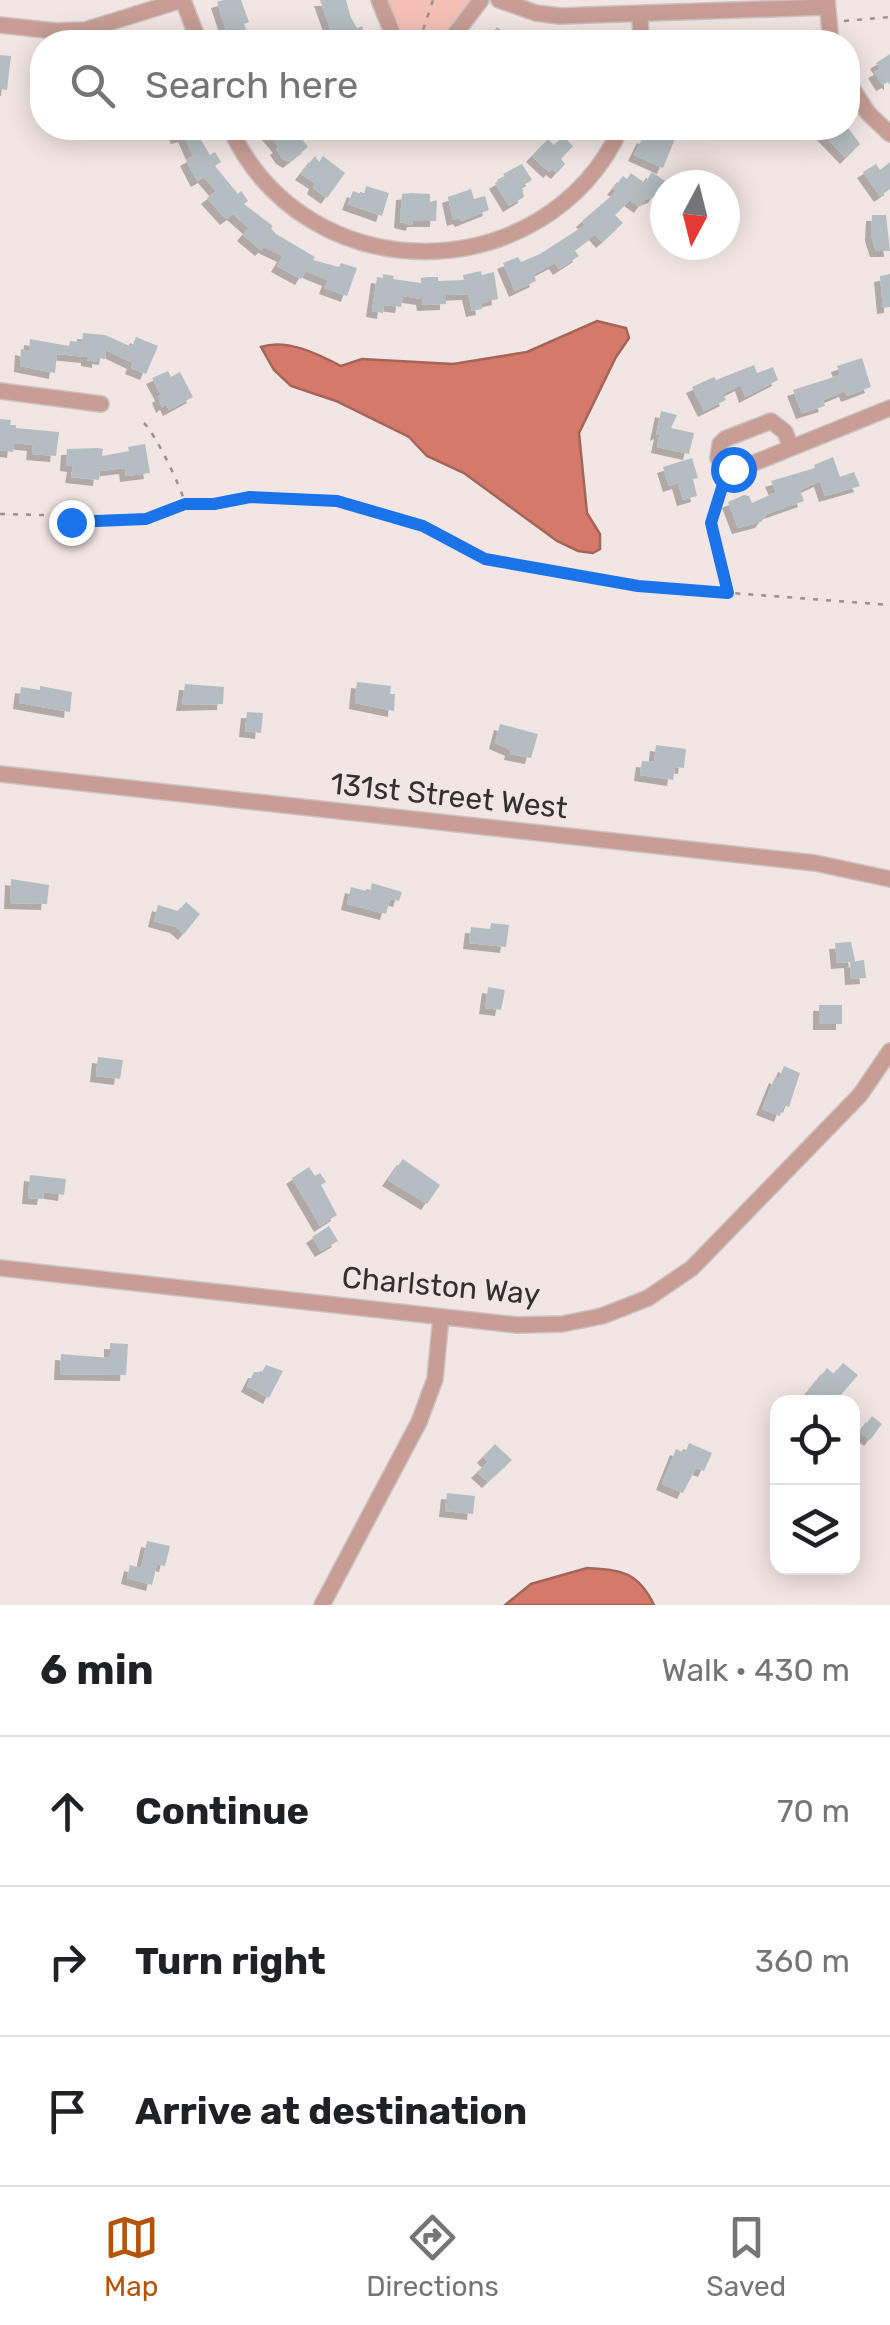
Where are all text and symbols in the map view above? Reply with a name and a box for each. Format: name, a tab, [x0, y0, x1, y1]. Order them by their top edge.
search box	[30, 30, 860, 140]
icon: search	[65, 58, 120, 113]
text: Search here	[145, 62, 358, 108]
north arrow	[650, 170, 740, 260]
route start	[711, 447, 757, 493]
route end	[49, 500, 95, 546]
street label: 131st Street West	[329, 766, 570, 826]
street label: Charlston Way	[340, 1259, 542, 1313]
map controls	[770, 1395, 860, 1575]
button: locate	[770, 1395, 860, 1485]
button: layers	[770, 1485, 860, 1575]
text: 6 min	[40, 1645, 154, 1695]
text: Walk · 430 m	[661, 1651, 850, 1689]
icon: ahead	[40, 1784, 95, 1839]
text: Continue	[135, 1788, 309, 1834]
text: 70 m	[777, 1792, 850, 1830]
icon: right	[40, 1934, 95, 1989]
text: Turn right	[135, 1938, 326, 1984]
text: 360 m	[755, 1942, 850, 1980]
icon: arrive	[40, 2084, 95, 2139]
text: Arrive at destination	[135, 2088, 527, 2134]
tab: Map	[104, 2210, 159, 2303]
tab: Directions	[366, 2210, 499, 2303]
tab: Saved	[706, 2210, 786, 2303]

